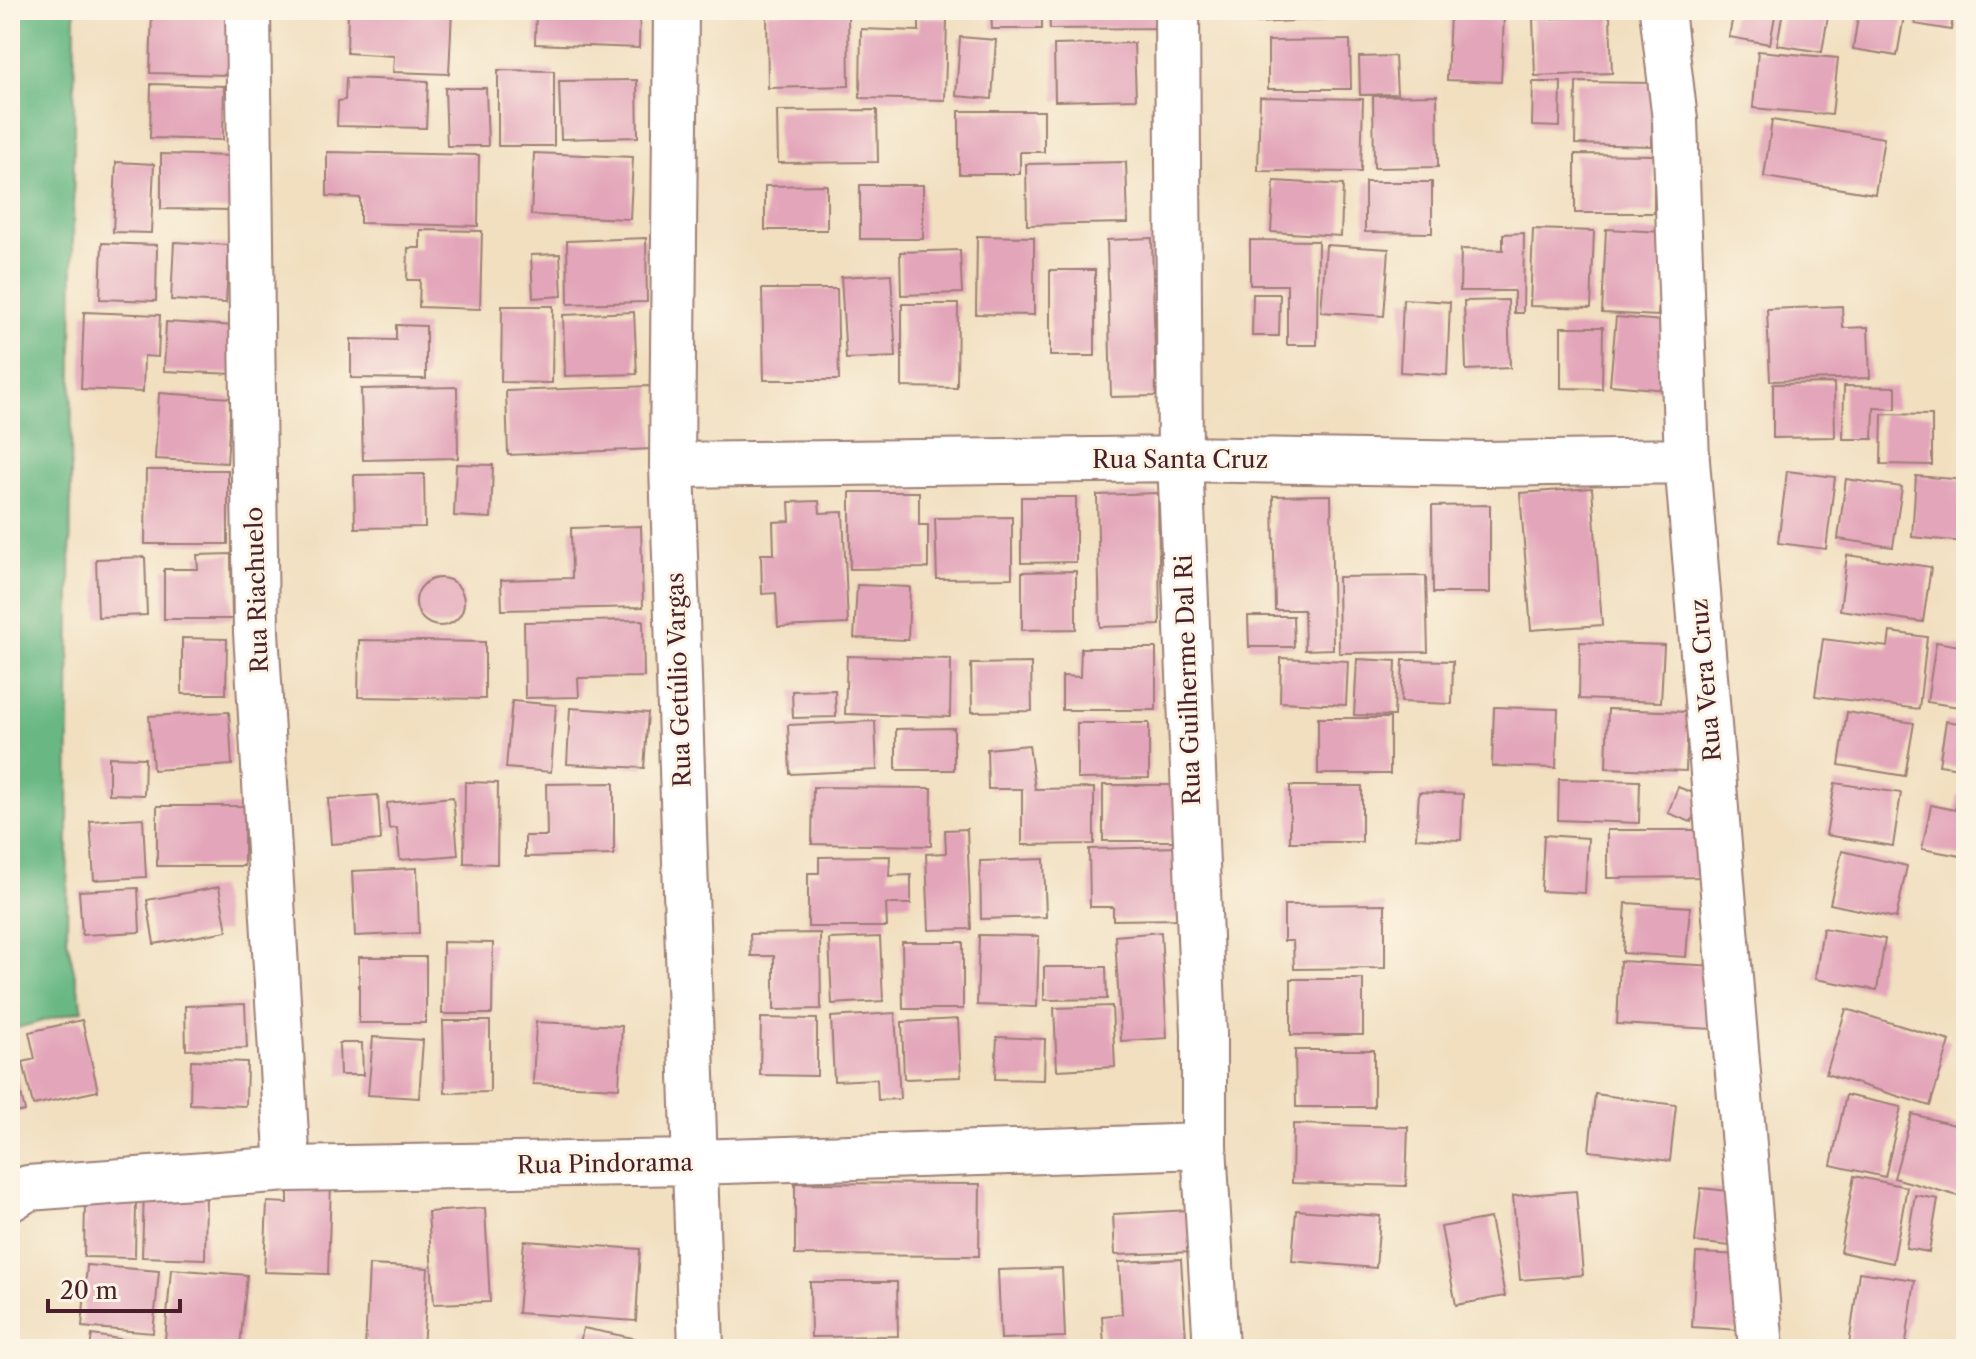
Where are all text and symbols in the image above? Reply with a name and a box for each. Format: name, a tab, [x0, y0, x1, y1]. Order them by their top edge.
street label: Rua Santa Cruz	[1092, 445, 1268, 474]
street label: Rua Riachuelo	[239, 506, 274, 674]
street label: Rua Guilherme Dal Ri	[1169, 554, 1206, 806]
street label: Rua Getúlio Vargas	[660, 572, 697, 788]
street label: Rua Vera Cruz	[1684, 597, 1727, 763]
street label: Rua Pindorama	[517, 1147, 694, 1180]
scale bar	[48, 1263, 180, 1313]
text: 20 m	[60, 1276, 118, 1305]

